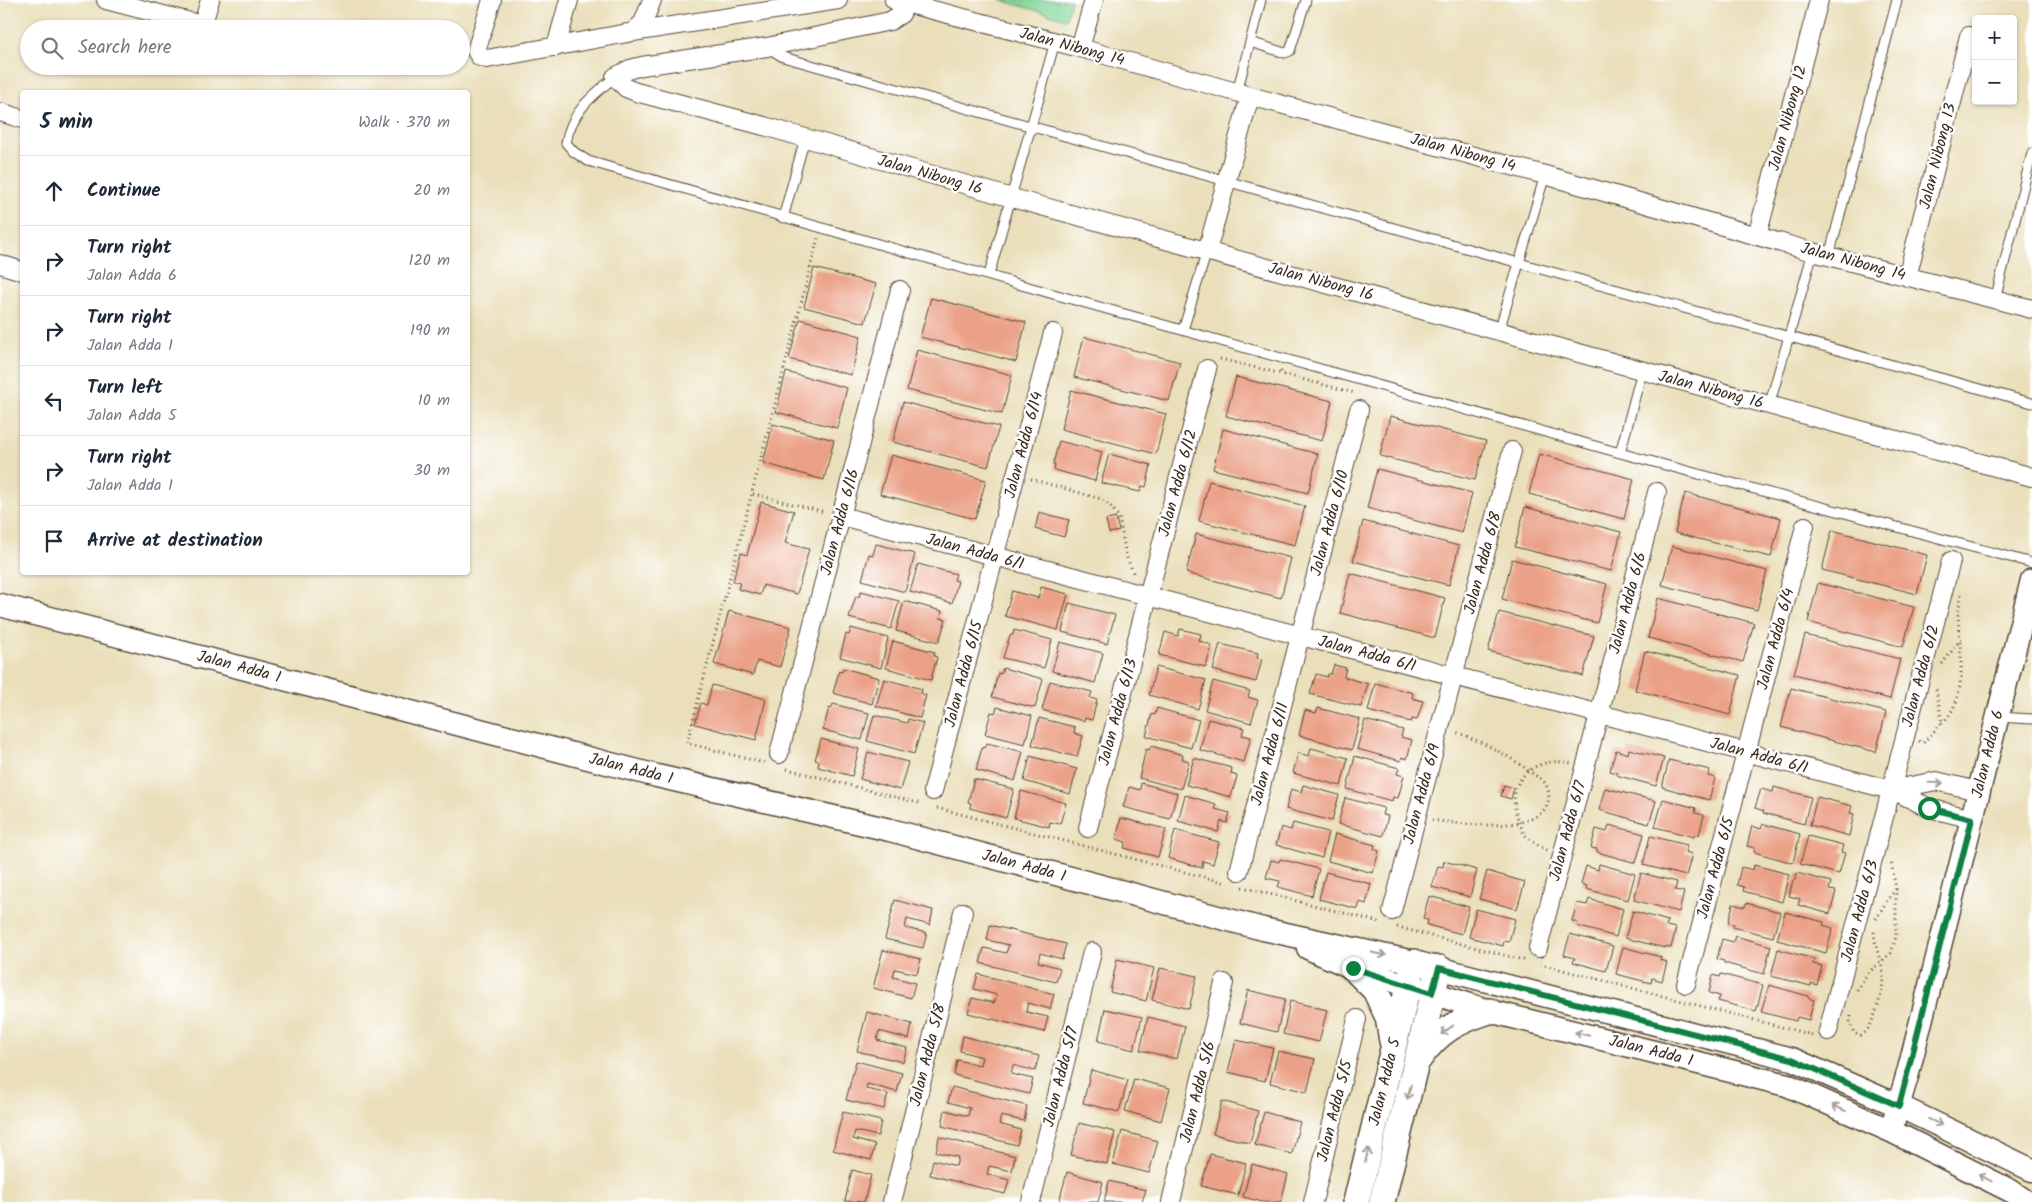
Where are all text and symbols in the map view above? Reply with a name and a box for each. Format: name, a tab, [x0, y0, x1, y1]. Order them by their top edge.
map controls	[1972, 15, 2017, 105]
button: +	[1972, 15, 2017, 60]
search box	[20, 20, 470, 75]
street label: Jalan Nibong 14	[1017, 21, 1128, 73]
text: Search here	[78, 33, 172, 63]
icon: search	[38, 34, 66, 62]
button: −	[1972, 60, 2017, 105]
street label: Jalan Nibong 12	[1762, 62, 1814, 174]
street label: Jalan Nibong 13	[1913, 100, 1963, 212]
text: 5 min	[40, 106, 93, 139]
text: Walk · 370 m	[358, 110, 450, 135]
street label: Jalan Nibong 14	[1408, 127, 1519, 179]
street label: Jalan Nibong 16	[875, 148, 985, 202]
text: Continue	[87, 176, 160, 206]
icon: ahead	[40, 177, 68, 205]
text: 20 m	[414, 178, 450, 203]
text: Turn right	[87, 233, 172, 263]
street label: Jalan Nibong 14	[1798, 236, 1909, 288]
icon: right	[40, 247, 68, 275]
text: 120 m	[409, 248, 450, 273]
street label: Jalan Nibong 16	[1266, 256, 1376, 308]
text: Jalan Adda 6	[87, 263, 177, 288]
text: Turn right	[87, 303, 172, 333]
icon: right	[40, 317, 68, 345]
text: 190 m	[410, 318, 450, 343]
text: Jalan Adda 1	[87, 333, 173, 358]
street label: Jalan Nibong 16	[1656, 364, 1766, 416]
text: Turn left	[87, 373, 162, 403]
icon: left	[40, 387, 68, 415]
text: 10 m	[418, 388, 450, 413]
street label: Jalan Adda 6/14	[998, 389, 1050, 501]
text: Jalan Adda 5	[87, 403, 177, 428]
street label: Jalan Adda 6/12	[1152, 427, 1204, 539]
text: Turn right	[87, 443, 172, 473]
icon: right	[40, 457, 68, 485]
text: 30 m	[414, 458, 450, 483]
street label: Jalan Adda 6/16	[814, 466, 866, 578]
street label: Jalan Adda 6/10	[1304, 467, 1356, 579]
text: Jalan Adda 1	[87, 473, 173, 498]
street label: Jalan Adda 6/8	[1457, 509, 1509, 617]
text: Arrive at destination	[87, 526, 263, 556]
icon: arrive	[40, 527, 68, 555]
street label: Jalan Adda 6/1	[923, 527, 1027, 577]
street label: Jalan Adda 6/6	[1602, 549, 1654, 657]
street label: Jalan Adda 6/4	[1750, 585, 1802, 693]
street label: Jalan Adda 6/15	[938, 617, 991, 730]
street label: Jalan Adda 6/2	[1895, 622, 1947, 730]
street label: Jalan Adda 6/1	[1315, 629, 1419, 679]
street label: Jalan Adda 1	[194, 644, 284, 690]
street label: Jalan Adda 6/13	[1092, 656, 1144, 768]
street label: Jalan Adda 6/11	[1244, 700, 1296, 808]
street label: Jalan Adda 6	[1965, 707, 2011, 801]
street label: Jalan Adda 6/1	[1707, 731, 1811, 781]
street label: Jalan Adda 6/9	[1397, 741, 1447, 847]
street label: Jalan Adda 1	[586, 746, 676, 792]
street label: Jalan Adda 6/7	[1543, 777, 1594, 884]
one-way arrow	[1928, 778, 1944, 788]
route start	[1918, 797, 1941, 820]
street label: Jalan Adda 6/5	[1690, 813, 1742, 922]
street label: Jalan Adda 1	[979, 843, 1069, 889]
street label: Jalan Adda 6/3	[1834, 857, 1886, 965]
one-way arrow	[1371, 950, 1387, 959]
route end	[1342, 957, 1365, 980]
street label: Jalan Adda 5/8	[903, 1001, 953, 1109]
street label: Jalan Adda 5/7	[1036, 1024, 1086, 1130]
one-way arrow	[1440, 1025, 1454, 1035]
street label: Jalan Adda 1	[1606, 1028, 1696, 1074]
one-way arrow	[1575, 1029, 1591, 1038]
street label: Jalan Adda 5	[1362, 1034, 1408, 1128]
street label: Jalan Adda 5/6	[1173, 1038, 1223, 1146]
street label: Jalan Adda 5/5	[1310, 1056, 1360, 1164]
one-way arrow	[1404, 1083, 1414, 1099]
one-way arrow	[1832, 1102, 1847, 1112]
one-way arrow	[1927, 1118, 1942, 1128]
one-way arrow	[1363, 1147, 1372, 1163]
one-way arrow	[1978, 1173, 1993, 1182]

